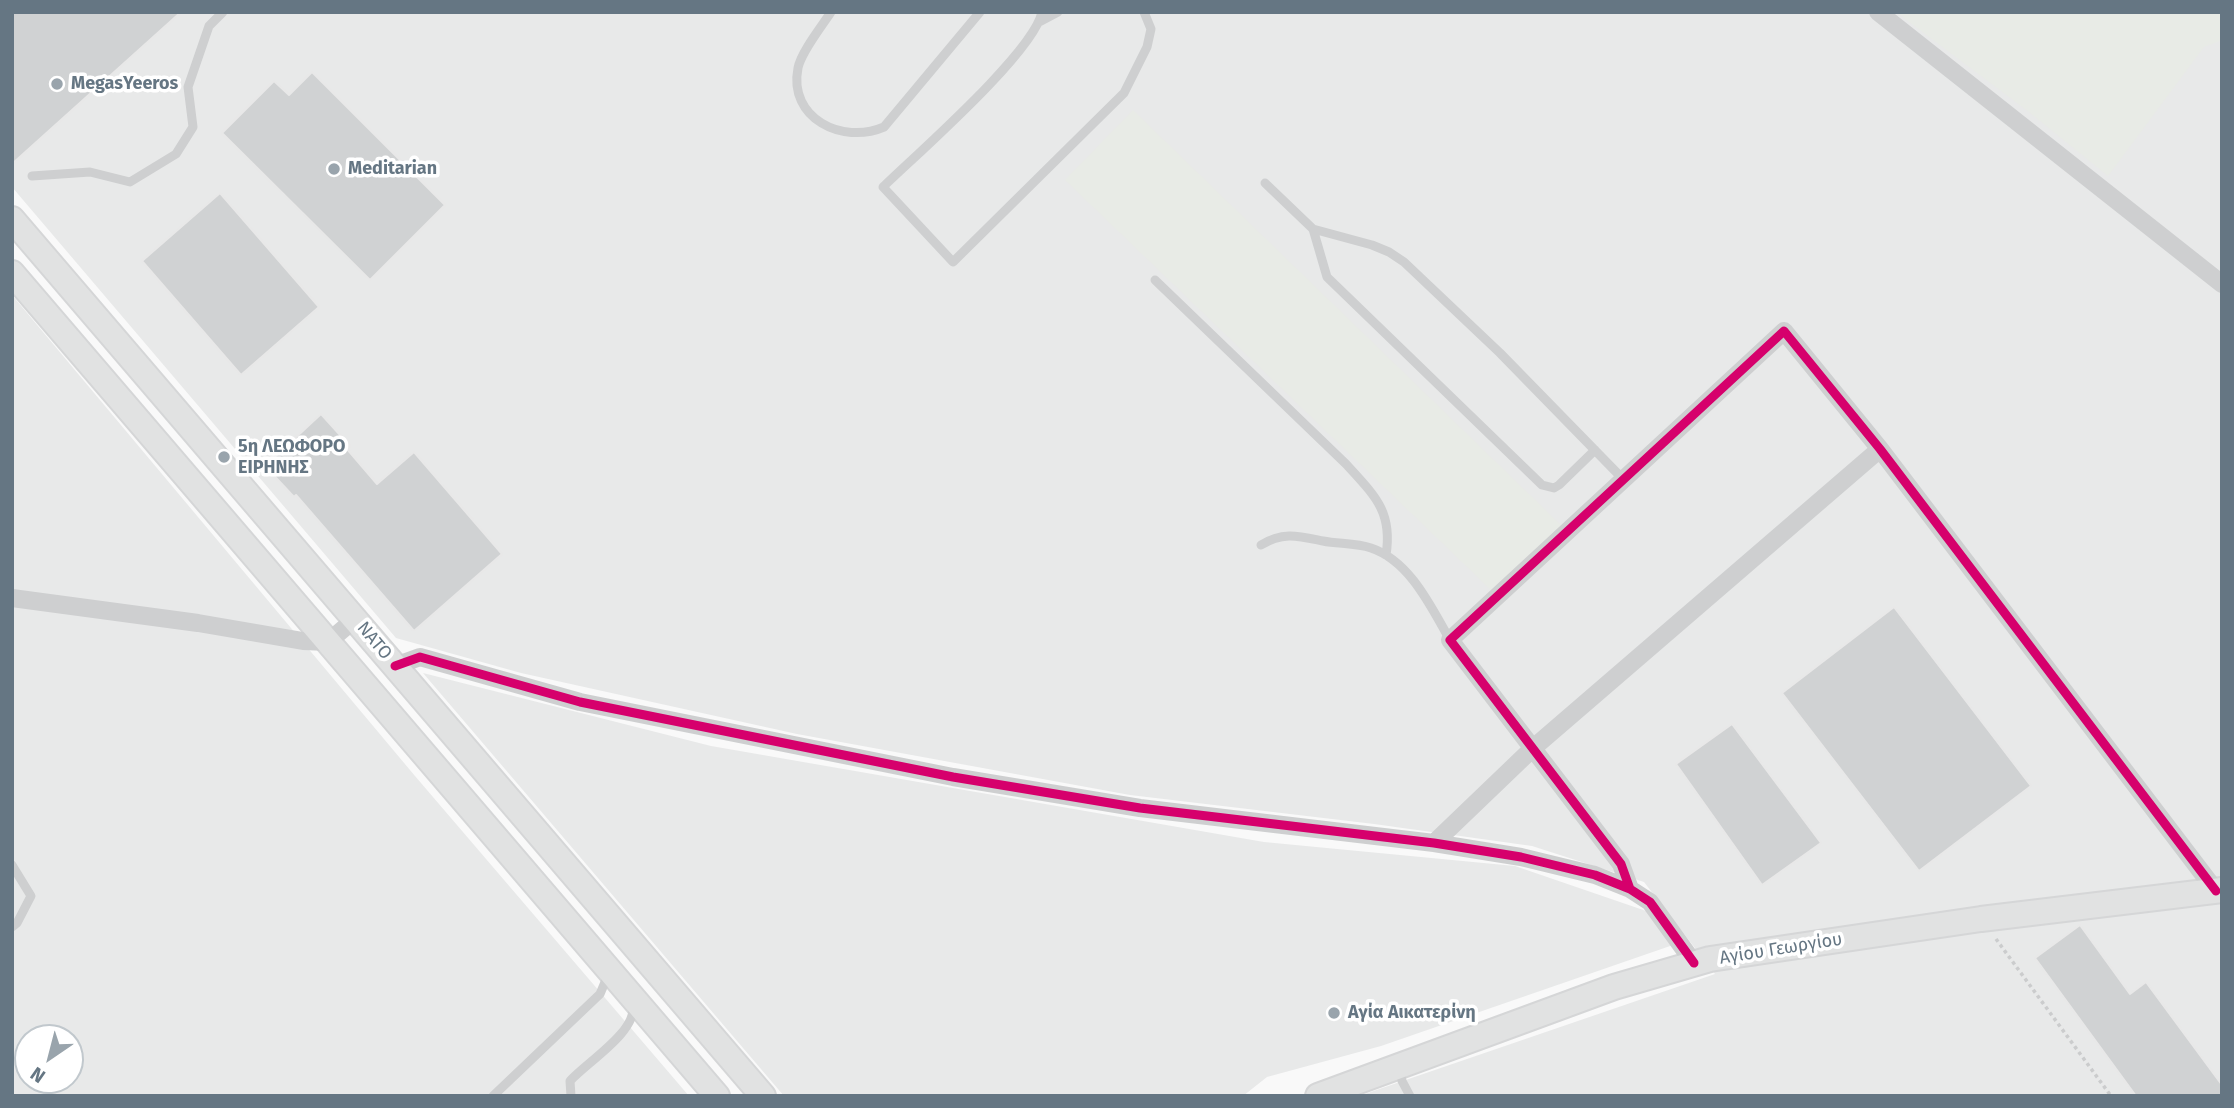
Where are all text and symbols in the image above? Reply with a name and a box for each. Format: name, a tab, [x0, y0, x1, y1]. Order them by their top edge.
place label: MegasYeeros	[71, 73, 178, 95]
marker: MegasYeeros	[49, 76, 65, 92]
place label: Meditarian	[348, 158, 437, 180]
marker: Meditarian	[326, 161, 342, 177]
place label: 5η ΛΕΩΦΟΡΟ ΕΙΡΗΝΗΣ	[238, 436, 346, 478]
marker: 5η ΛΕΩΦΟΡΟ ΕΙΡΗΝΗΣ	[216, 449, 232, 465]
street label: ΝΑΤΟ	[352, 618, 396, 664]
street label: Αγίου Γεωργίου	[1718, 929, 1844, 969]
place label: Αγία Αικατερίνη	[1348, 1002, 1476, 1024]
marker: Αγία Αικατερίνη	[1326, 1005, 1342, 1021]
north arrow	[14, 1024, 84, 1094]
text: N	[26, 1062, 50, 1088]

